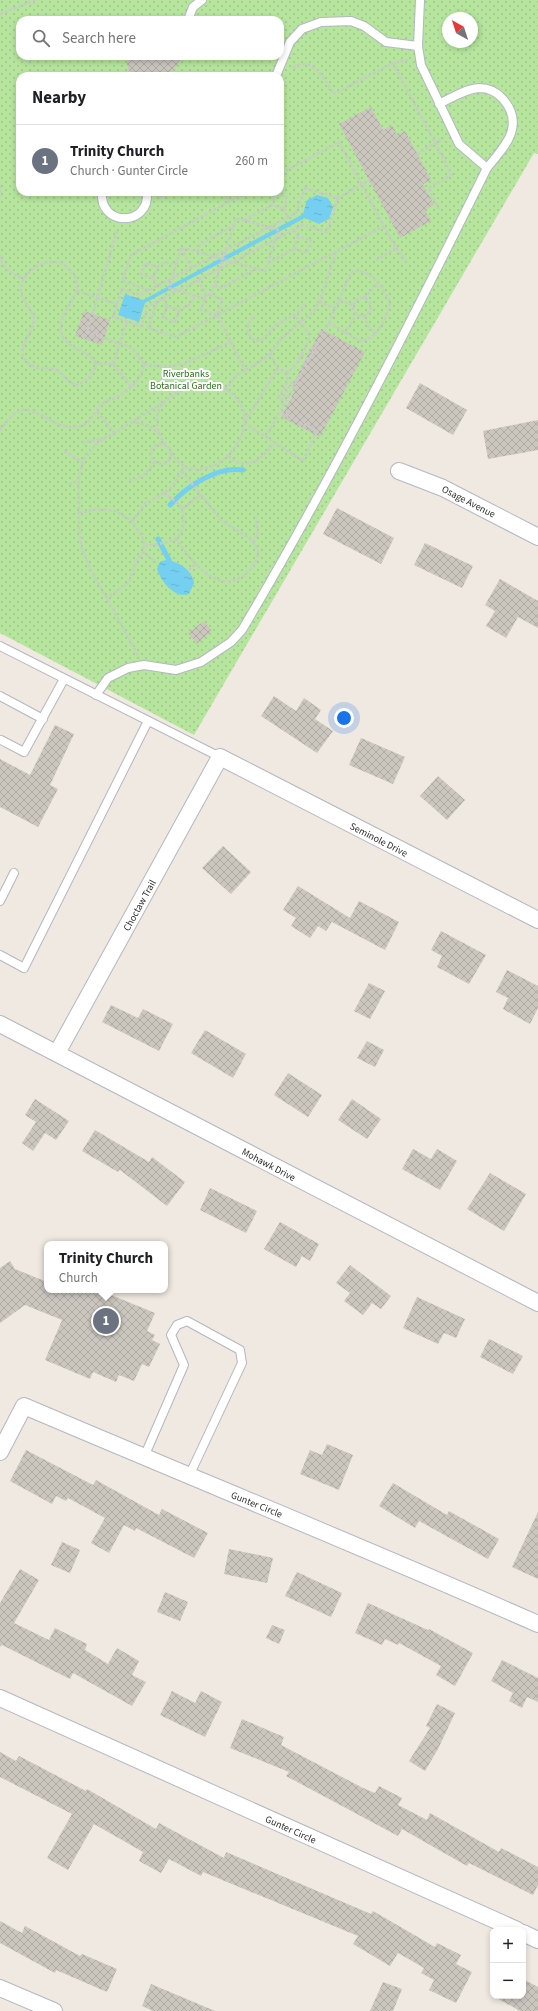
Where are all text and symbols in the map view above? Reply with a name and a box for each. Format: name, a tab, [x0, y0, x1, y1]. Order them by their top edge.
north arrow	[442, 12, 478, 48]
search box	[16, 16, 284, 60]
icon: search	[30, 27, 52, 49]
text: Search here	[62, 28, 136, 49]
text: Nearby	[32, 86, 86, 110]
text: Trinity Church	[70, 141, 164, 162]
text: 1	[42, 152, 48, 170]
text: 260 m	[235, 152, 268, 170]
text: Church · Gunter Circle	[70, 162, 188, 180]
park label: Riverbanks Botanical Garden	[150, 367, 222, 393]
street label: Osage Avenue	[439, 482, 498, 521]
your location	[334, 708, 354, 728]
street label: Seminole Drive	[347, 819, 410, 860]
street label: Choctaw Trail	[120, 877, 160, 934]
street label: Mohawk Drive	[239, 1145, 298, 1185]
popup	[44, 1241, 168, 1293]
text: Trinity Church	[59, 1248, 153, 1269]
text: Church	[59, 1269, 98, 1287]
pin: 1	[93, 1306, 119, 1336]
street label: Gunter Circle	[229, 1488, 284, 1522]
street label: Gunter Circle	[263, 1812, 318, 1847]
map controls	[490, 1927, 526, 1999]
button: +	[490, 1927, 526, 1963]
button: −	[490, 1963, 526, 1999]

